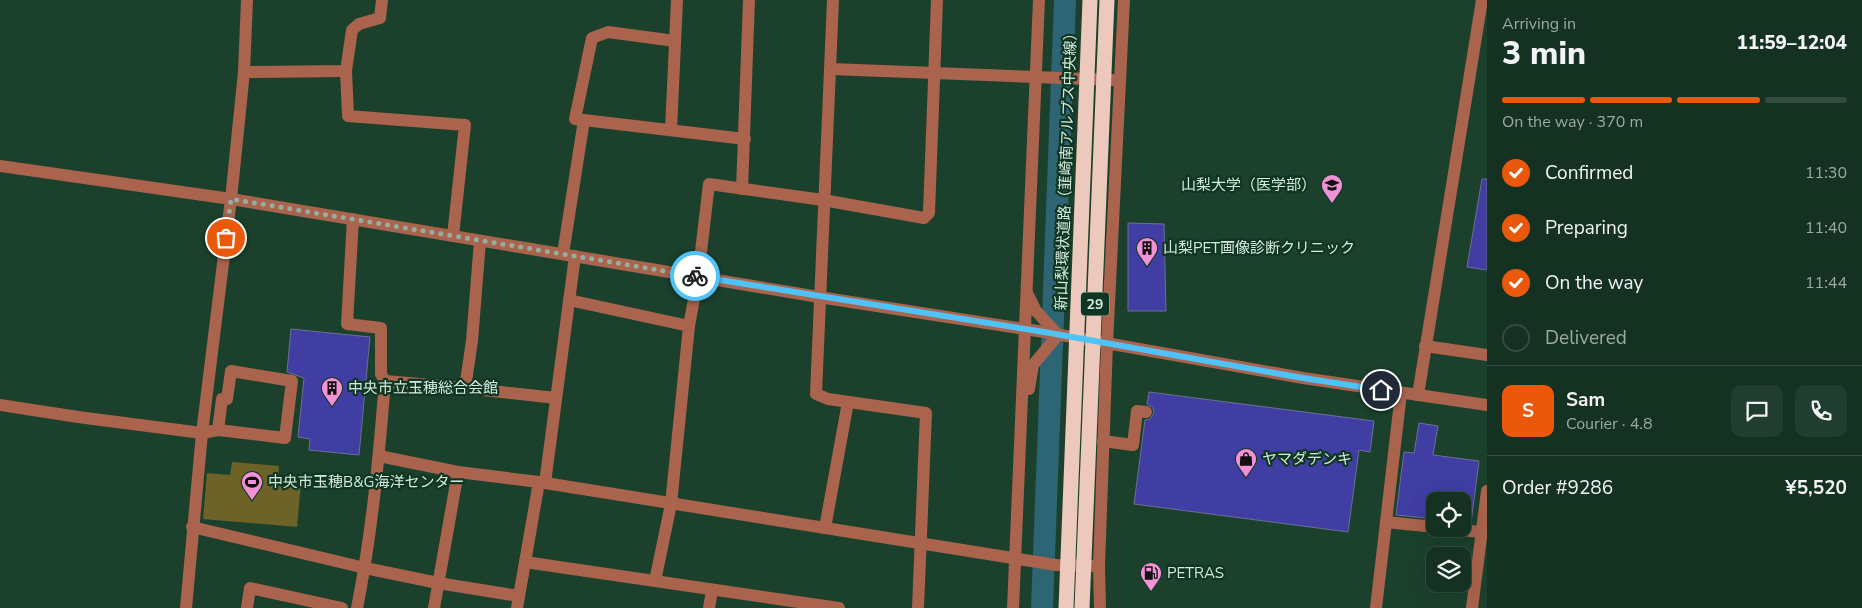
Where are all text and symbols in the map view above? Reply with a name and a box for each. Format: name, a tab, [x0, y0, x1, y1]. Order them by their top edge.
text: Arriving in	[1502, 13, 1576, 35]
street label: 新山梨環状道路（韮崎南アルプス中央線）	[1051, 25, 1081, 311]
text: 11:59–12:04	[1736, 30, 1847, 56]
text: 3 min	[1502, 32, 1586, 75]
text: On the way · 370 m	[1502, 111, 1643, 133]
icon: check	[1502, 159, 1530, 187]
text: Confirmed	[1545, 160, 1633, 186]
text: 11:30	[1805, 162, 1847, 184]
school or university icon: 山梨大学（医学部）	[1320, 173, 1344, 204]
place label: 山梨大学（医学部）	[1181, 175, 1316, 195]
icon: check	[1502, 214, 1530, 242]
text: Preparing	[1545, 215, 1628, 241]
pin	[205, 217, 247, 259]
text: 11:40	[1805, 217, 1847, 239]
icon: bag	[212, 224, 240, 252]
building icon: 山梨PET画像診断クリニック	[1135, 236, 1159, 267]
place label: 山梨PET画像診断クリニック	[1163, 238, 1355, 258]
courier	[670, 251, 720, 301]
icon: bike	[681, 262, 709, 290]
icon: check	[1502, 269, 1530, 297]
text: On the way	[1545, 270, 1643, 296]
text: 11:44	[1805, 272, 1847, 294]
road number: 29	[1081, 292, 1109, 316]
text: Delivered	[1545, 325, 1627, 351]
pin	[1360, 369, 1402, 411]
building icon: 中央市立玉穂総合会館	[320, 376, 344, 407]
icon: home	[1367, 376, 1395, 404]
place label: 中央市立玉穂総合会館	[348, 378, 498, 398]
button: chat	[1731, 385, 1783, 437]
button: phone	[1795, 385, 1847, 437]
text: Sam	[1566, 387, 1605, 413]
text: S	[1522, 398, 1534, 424]
text: Courier · 4.8	[1566, 413, 1652, 435]
shop icon: ヤマダデンキ	[1234, 447, 1258, 478]
place label: ヤマダデンキ	[1262, 449, 1352, 469]
sports icon: 中央市玉穂B&G海洋センター	[240, 470, 264, 501]
place label: 中央市玉穂B&G海洋センター	[268, 472, 464, 492]
text: Order #9286	[1502, 475, 1613, 501]
text: ¥5,520	[1785, 475, 1847, 501]
map controls	[1426, 492, 1471, 592]
button: locate	[1426, 492, 1471, 537]
button: layers	[1426, 547, 1471, 592]
fuel station icon: PETRAS	[1139, 561, 1163, 592]
place label: PETRAS	[1167, 563, 1224, 583]

